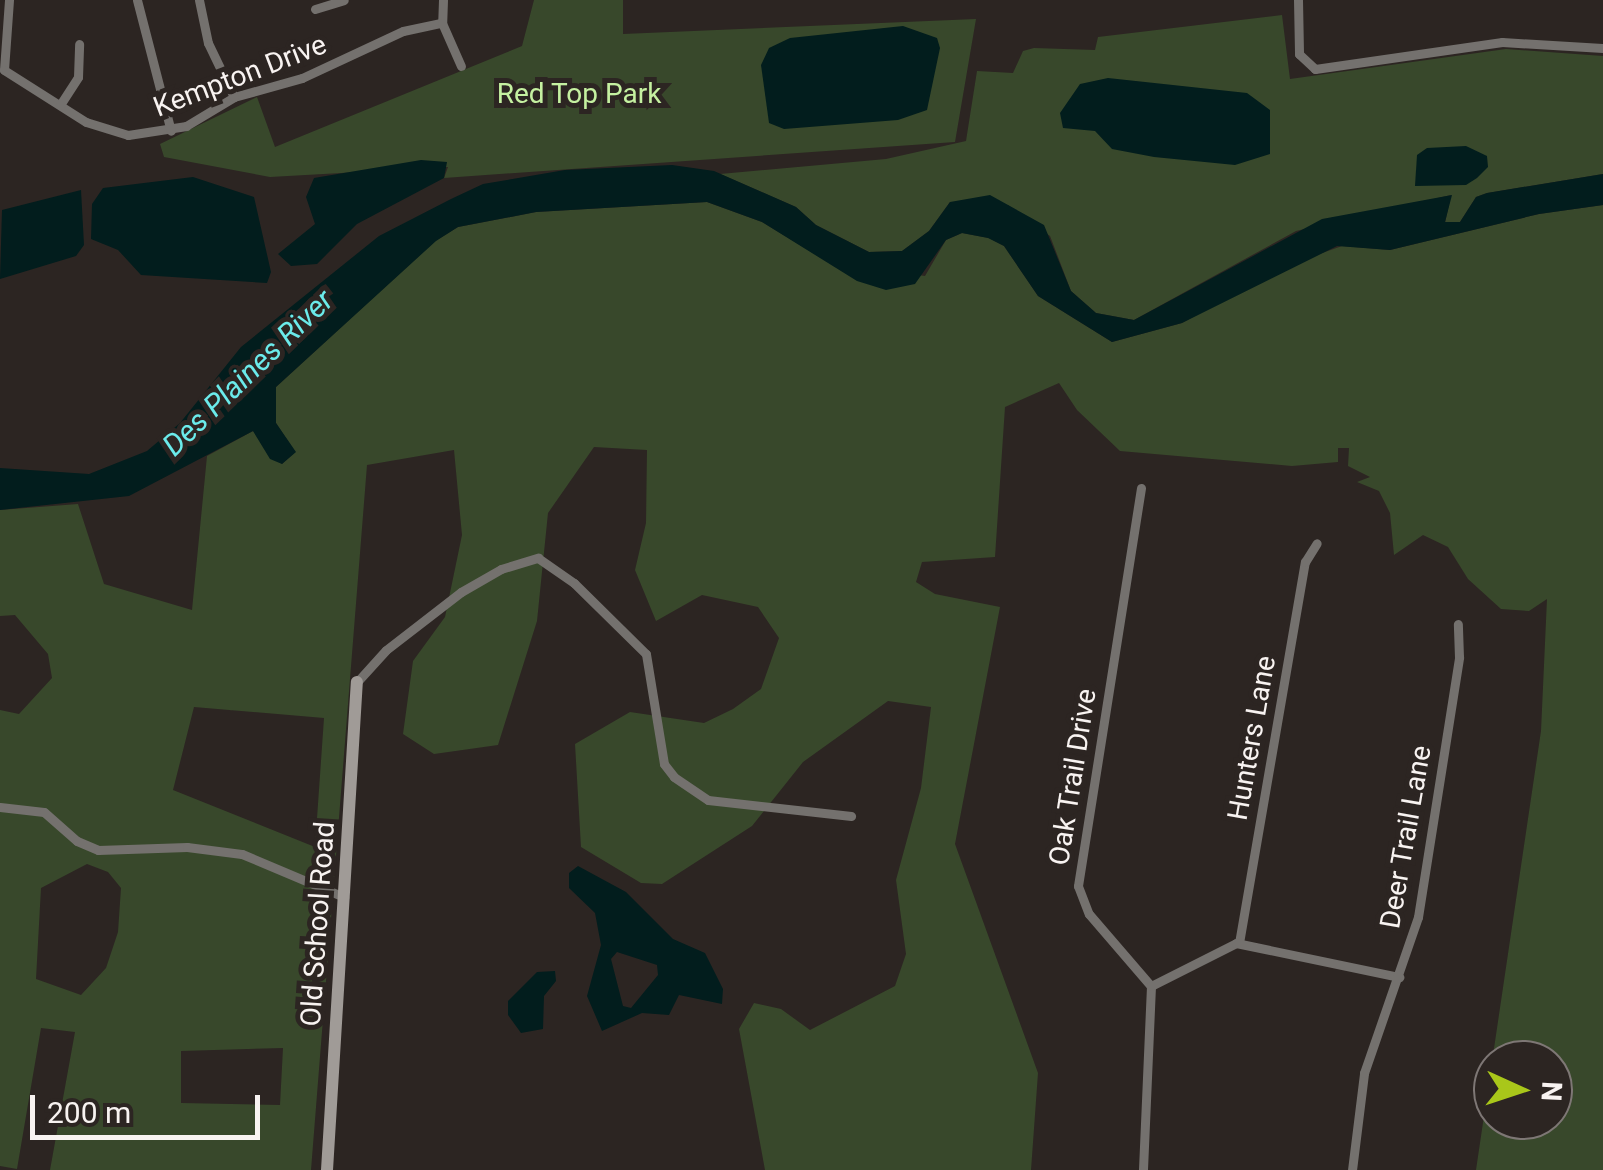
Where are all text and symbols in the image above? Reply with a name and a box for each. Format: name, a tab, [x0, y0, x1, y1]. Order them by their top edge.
street label: Kempton Drive	[149, 28, 331, 124]
park label: Red Top Park	[496, 77, 662, 111]
water label: Des Plaines River	[155, 282, 341, 464]
street label: Hunters Lane	[1221, 653, 1283, 823]
street label: Oak Trail Drive	[1042, 686, 1104, 868]
street label: Deer Trail Lane	[1373, 743, 1439, 931]
street label: Old School Road	[294, 820, 342, 1028]
north arrow	[1473, 1040, 1573, 1140]
scale bar	[35, 1075, 265, 1137]
text: N	[1534, 1081, 1568, 1102]
text: 200 m	[47, 1095, 131, 1130]

